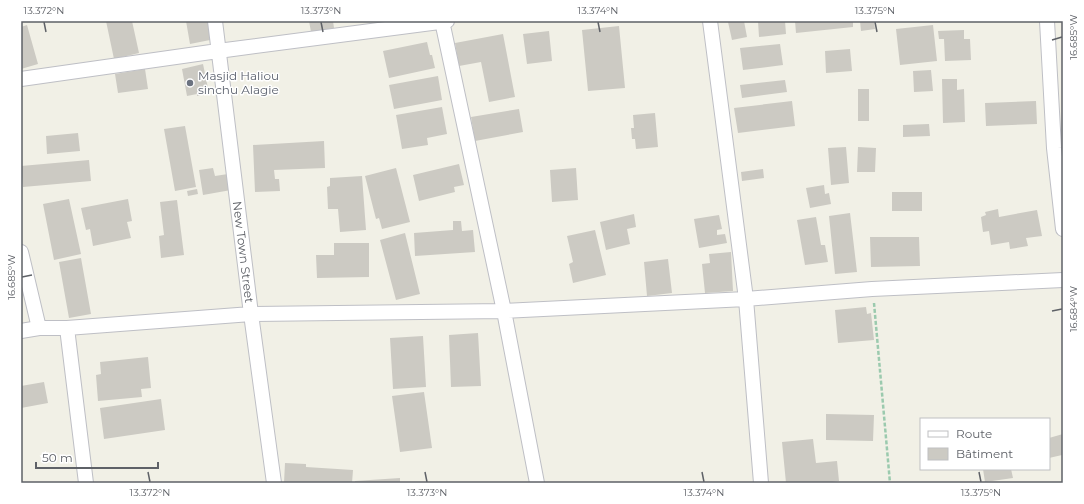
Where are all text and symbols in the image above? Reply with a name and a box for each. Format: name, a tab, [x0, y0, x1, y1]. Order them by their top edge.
text: 13.372°N	[24, 4, 64, 17]
text: 13.373°N	[301, 4, 341, 17]
text: 13.374°N	[578, 4, 618, 17]
text: 13.375°N	[855, 4, 895, 17]
text: 16.685°W	[1067, 14, 1080, 60]
place label: Masjid Haliou sinchu Alagie	[198, 68, 279, 97]
marker: Masjid Haliou sinchu Alagie	[185, 78, 195, 88]
street label: New Town Street	[230, 200, 257, 304]
text: 16.685°W	[5, 254, 18, 300]
text: 16.684°W	[1067, 286, 1080, 332]
legend	[920, 418, 1050, 470]
text: Route	[956, 426, 992, 441]
scale bar	[36, 444, 158, 470]
text: Bâtiment	[956, 446, 1013, 461]
text: 50 m	[42, 450, 73, 465]
text: 13.372°N	[130, 486, 170, 499]
text: 13.373°N	[407, 486, 447, 499]
text: 13.374°N	[684, 486, 724, 499]
text: 13.375°N	[961, 486, 1001, 499]

